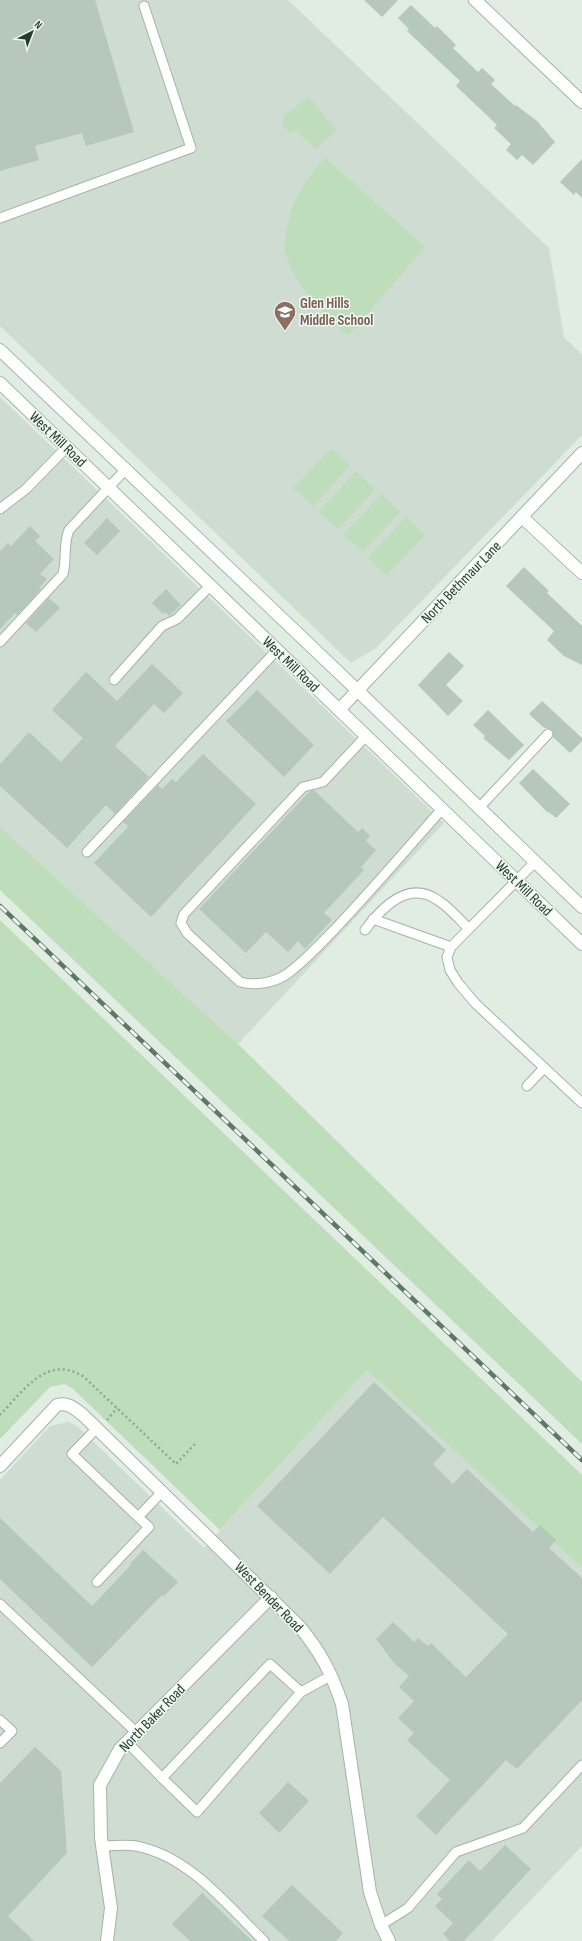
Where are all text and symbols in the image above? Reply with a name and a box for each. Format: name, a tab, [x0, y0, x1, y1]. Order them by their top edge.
north arrow	[12, 12, 52, 52]
text: N	[32, 18, 45, 32]
place label: Glen Hills Middle School	[300, 294, 373, 330]
school or university icon: Glen Hills Middle School	[272, 299, 298, 332]
street label: West Mill Road	[25, 407, 90, 471]
street label: North Bethmaur Lane	[417, 537, 506, 628]
street label: West Mill Road	[258, 632, 323, 696]
street label: West Mill Road	[491, 856, 556, 920]
street label: West Bender Road	[230, 1558, 307, 1637]
street label: North Baker Road	[115, 1680, 190, 1756]

